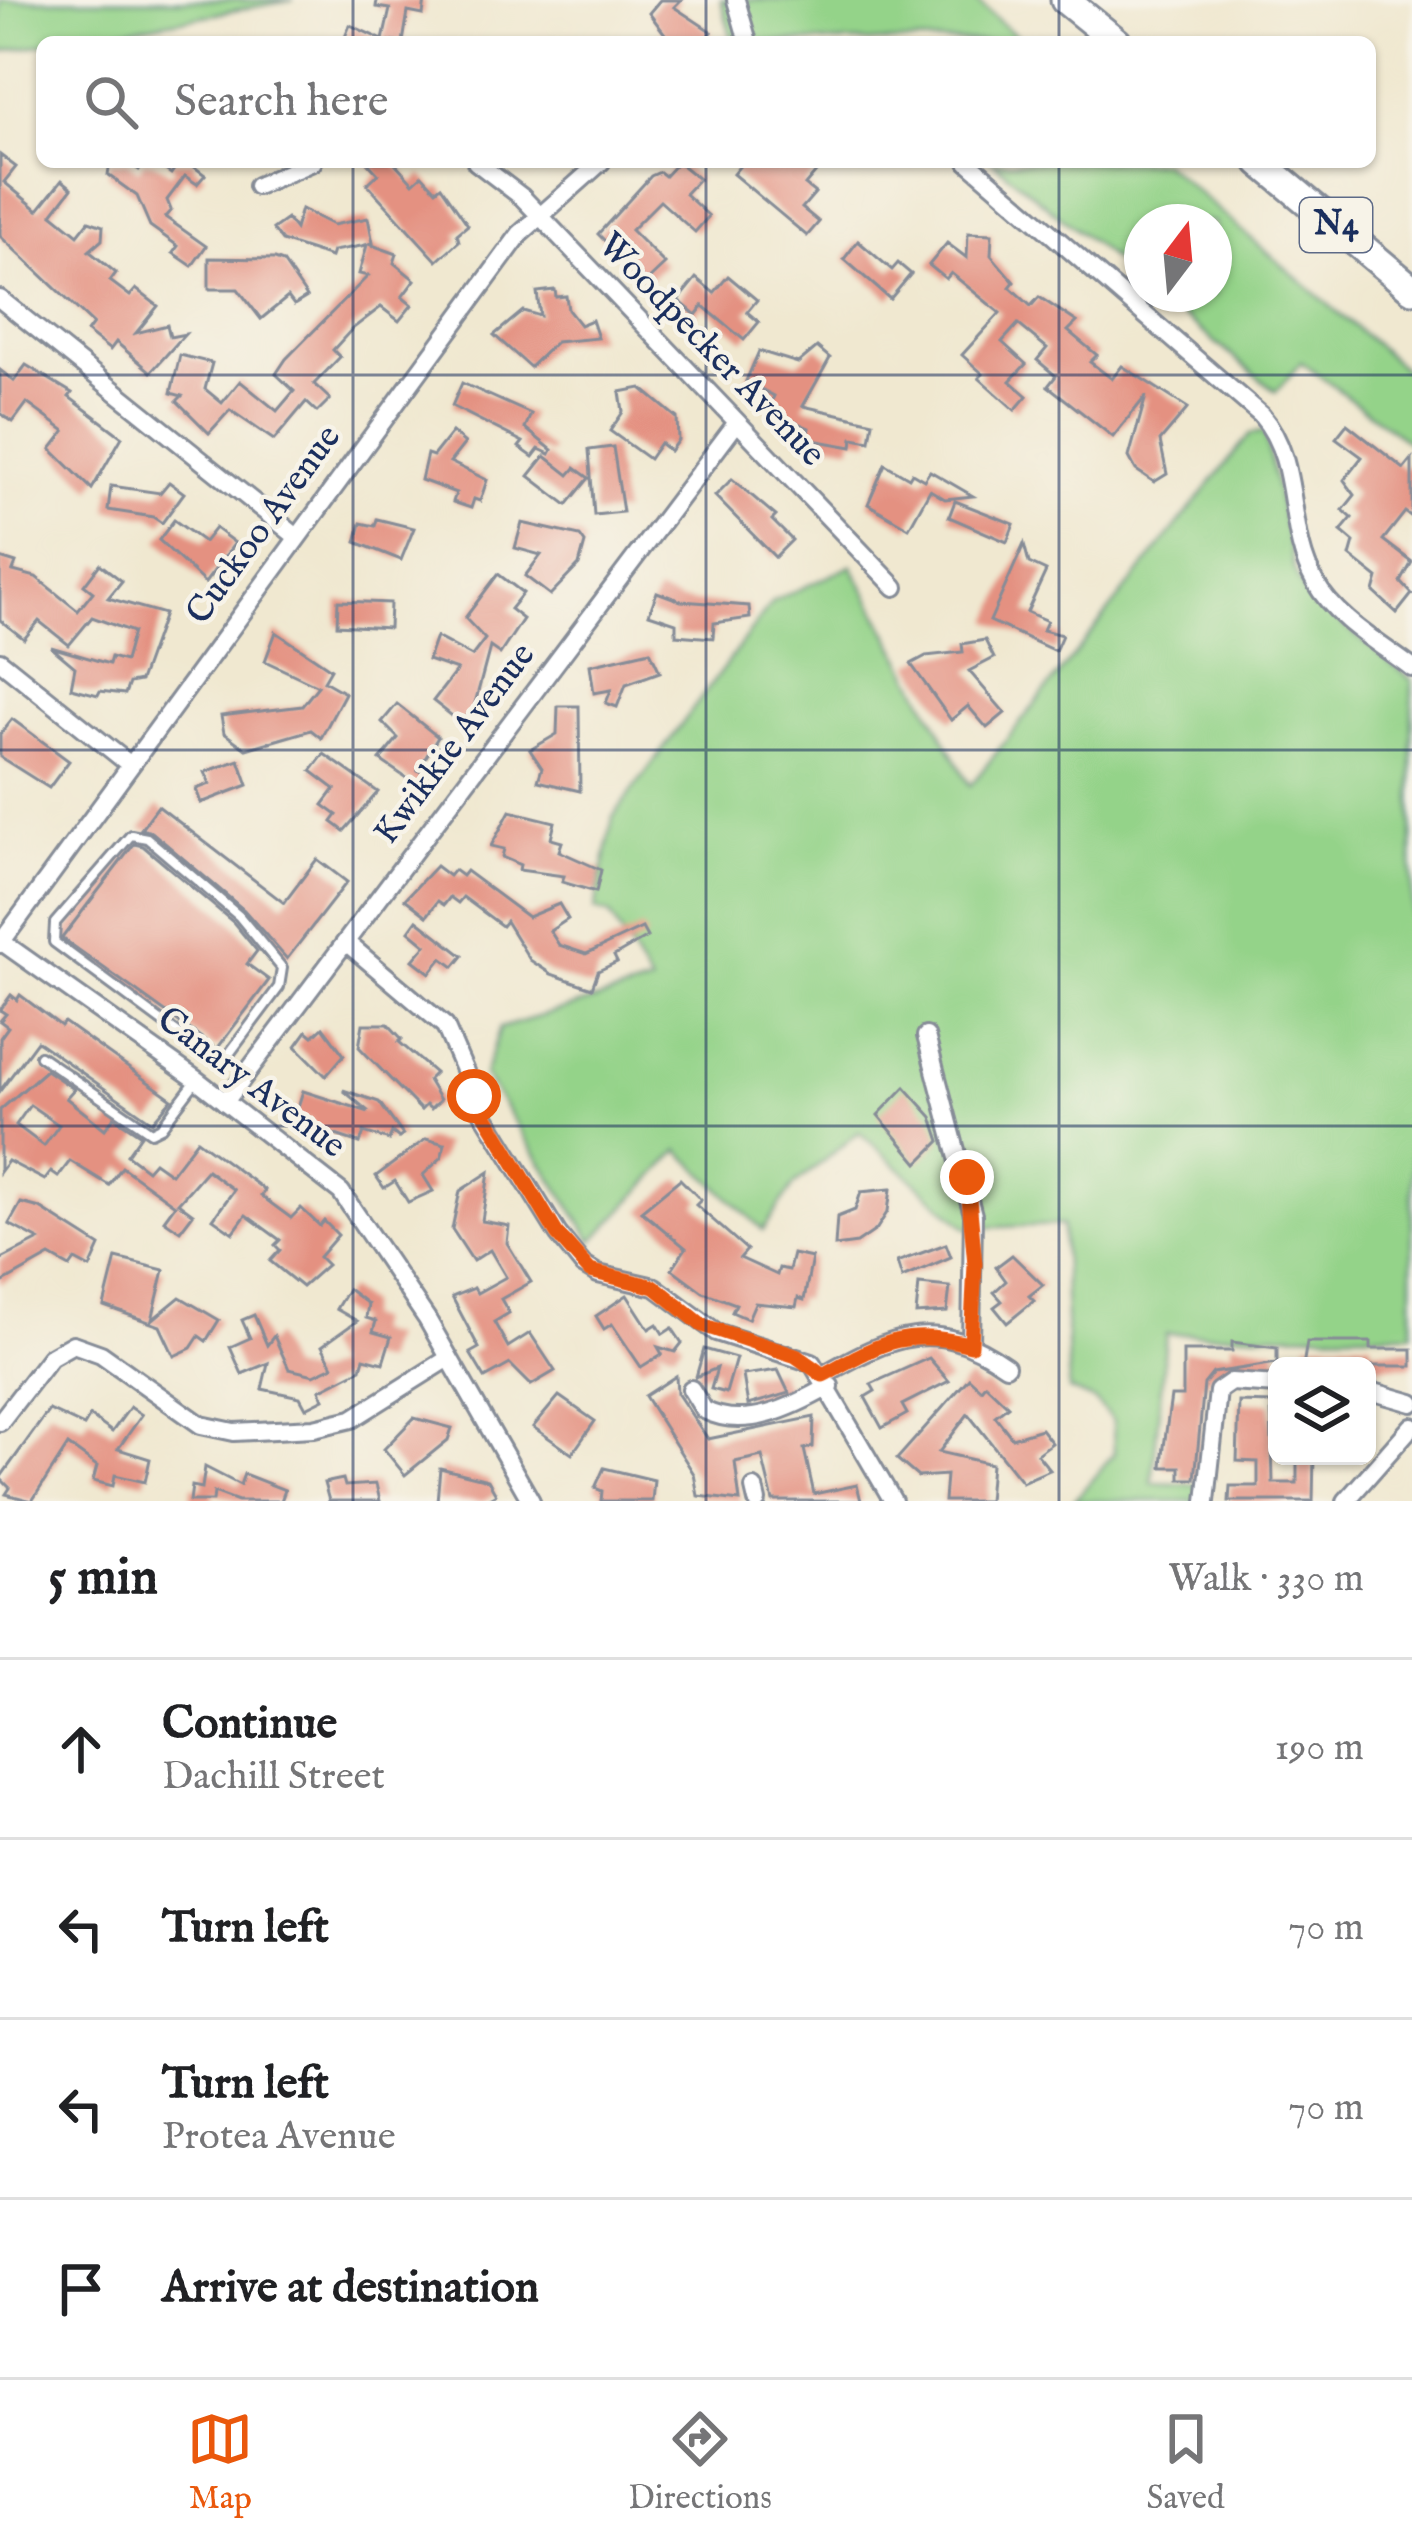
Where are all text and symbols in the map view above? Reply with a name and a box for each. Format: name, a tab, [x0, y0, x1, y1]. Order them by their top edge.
search box	[36, 36, 1376, 168]
icon: search	[78, 69, 144, 135]
text: Search here	[174, 74, 388, 131]
road number: N4	[1300, 198, 1372, 252]
north arrow	[1124, 204, 1232, 312]
street label: Woodpecker Avenue	[587, 223, 835, 477]
street label: Cuckoo Avenue	[176, 416, 352, 634]
street label: Kwikkie Avenue	[364, 634, 546, 854]
street label: Canary Avenue	[147, 997, 355, 1169]
route start	[447, 1069, 501, 1123]
route end	[940, 1150, 994, 1204]
map controls	[1268, 1357, 1376, 1465]
button: layers	[1268, 1357, 1376, 1465]
text: 5 min	[48, 1547, 158, 1612]
text: Walk · 330 m	[1168, 1555, 1364, 1604]
text: Continue	[162, 1696, 337, 1753]
icon: ahead	[48, 1716, 114, 1782]
text: 190 m	[1275, 1724, 1364, 1773]
text: Dachill Street	[162, 1753, 385, 1802]
icon: left	[48, 1896, 114, 1962]
text: Turn left	[162, 1900, 329, 1957]
text: 70 m	[1288, 1904, 1364, 1953]
text: Turn left	[162, 2056, 329, 2113]
icon: left	[48, 2076, 114, 2142]
text: 70 m	[1288, 2084, 1364, 2133]
text: Protea Avenue	[162, 2113, 396, 2162]
icon: arrive	[48, 2256, 114, 2322]
text: Arrive at destination	[162, 2260, 539, 2317]
tab: Map	[187, 2406, 253, 2520]
tab: Directions	[628, 2406, 772, 2520]
tab: Saved	[1147, 2406, 1225, 2520]

